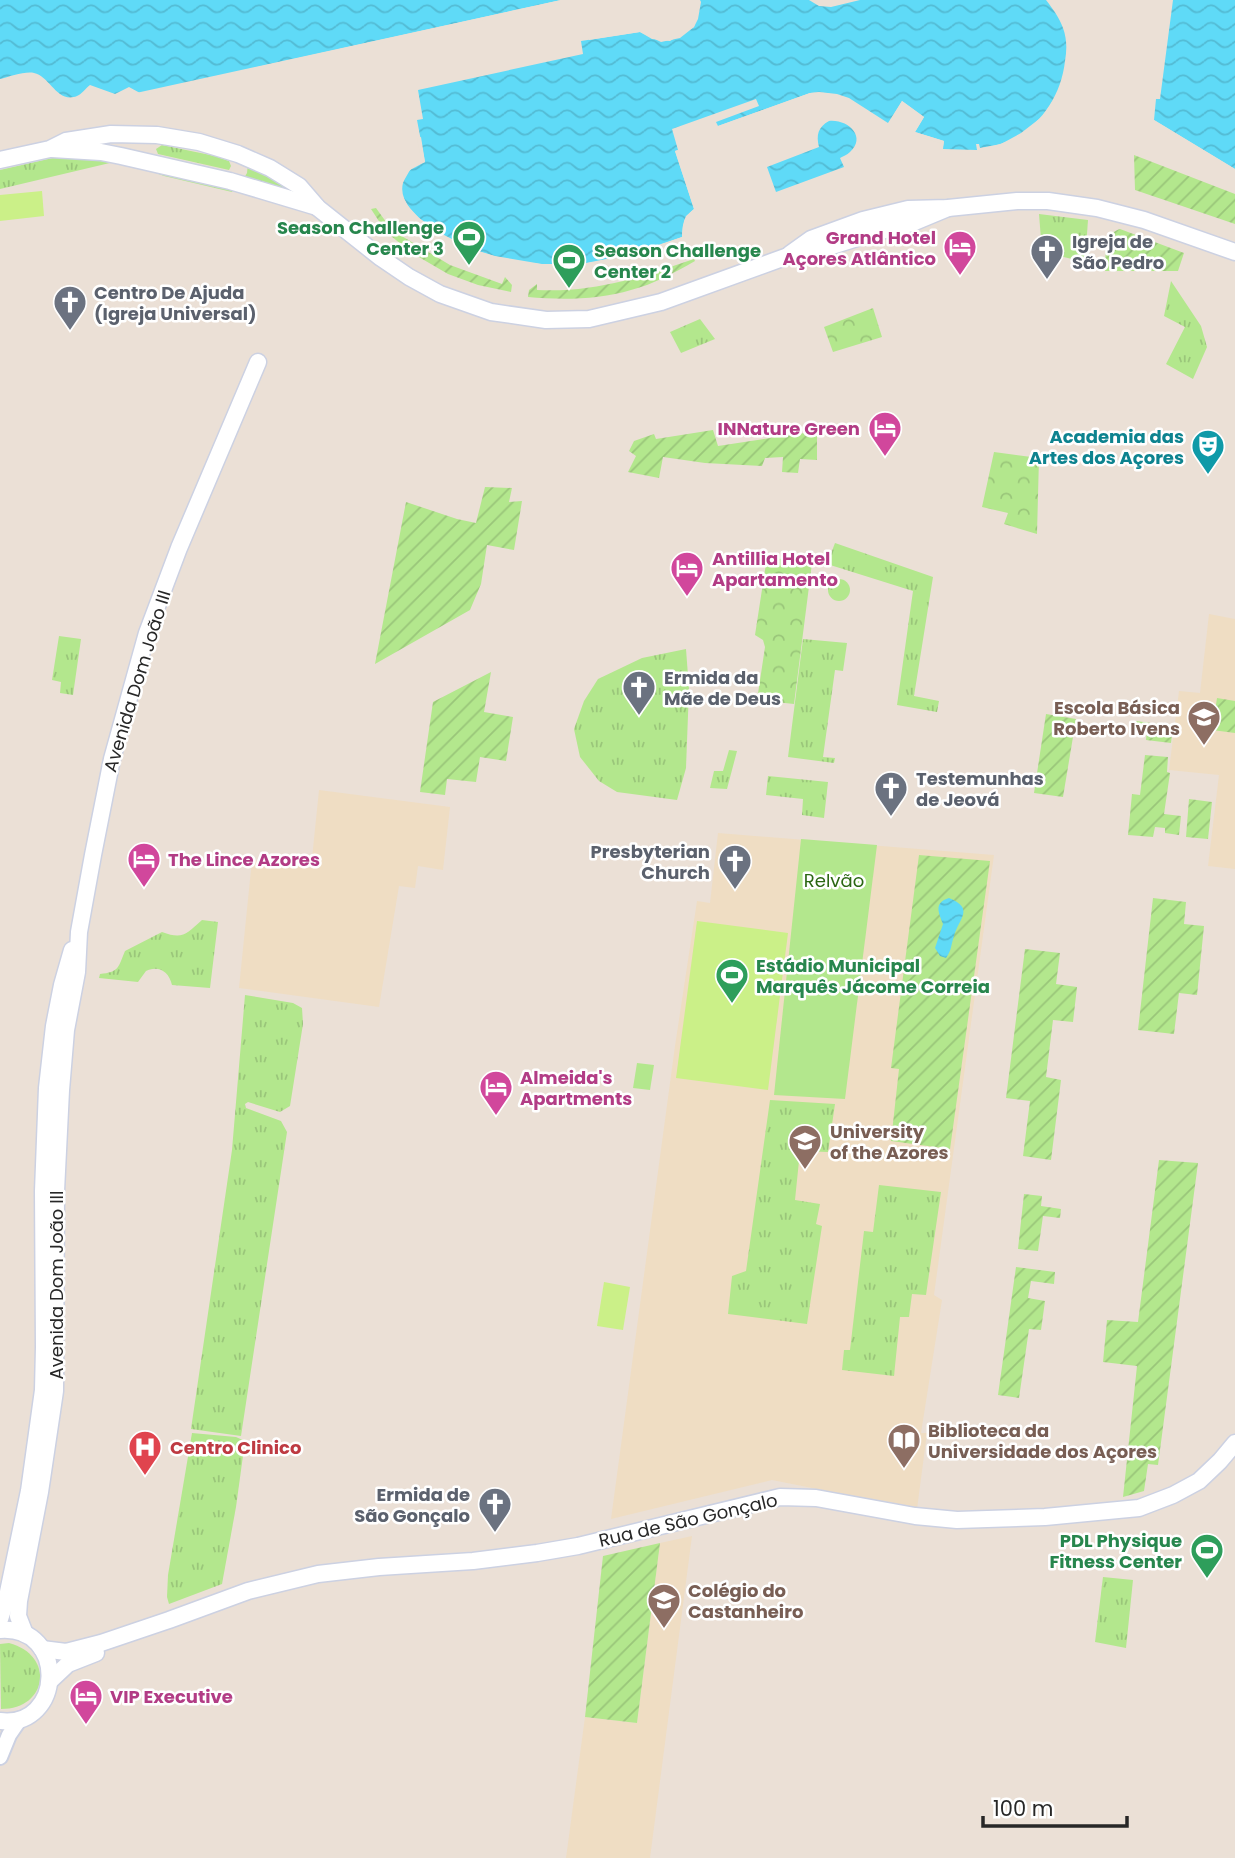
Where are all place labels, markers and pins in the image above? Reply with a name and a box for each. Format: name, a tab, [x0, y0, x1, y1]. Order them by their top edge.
place label: Season Challenge Center 3	[277, 215, 444, 261]
sports icon: Season Challenge Center 3	[450, 218, 488, 267]
place label: Grand Hotel Açores Atlântico	[783, 225, 936, 271]
hotel icon: Grand Hotel Açores Atlântico	[941, 228, 979, 277]
place label: Igreja de São Pedro	[1072, 229, 1164, 275]
church icon: Igreja de São Pedro	[1028, 232, 1066, 281]
place label: Season Challenge Center 2	[594, 238, 761, 284]
sports icon: Season Challenge Center 2	[550, 241, 588, 290]
place label: Centro De Ajuda (Igreja Universal)	[94, 280, 257, 326]
church icon: Centro De Ajuda (Igreja Universal)	[51, 283, 89, 332]
hotel icon: INNature Green	[866, 409, 904, 458]
place label: INNature Green	[718, 416, 860, 441]
place label: Academia das Artes dos Açores	[1029, 424, 1184, 470]
theatre icon: Academia das Artes dos Açores	[1189, 427, 1227, 476]
place label: Antillia Hotel Apartamento	[712, 546, 838, 592]
hotel icon: Antillia Hotel Apartamento	[668, 549, 706, 598]
place label: Ermida da Mãe de Deus	[664, 665, 781, 711]
church icon: Ermida da Mãe de Deus	[620, 668, 658, 717]
place label: Escola Básica Roberto Ivens	[1053, 695, 1180, 741]
school or university icon: Escola Básica Roberto Ivens	[1185, 698, 1223, 747]
place label: Testemunhas de Jeová	[916, 766, 1044, 812]
church icon: Testemunhas de Jeová	[872, 769, 910, 818]
place label: Presbyterian Church	[591, 839, 710, 885]
hotel icon: The Lince Azores	[125, 840, 163, 889]
church icon: Presbyterian Church	[716, 842, 754, 891]
place label: The Lince Azores	[168, 847, 320, 872]
place label: Estádio Municipal Marquês Jácome Correia	[756, 953, 990, 999]
sports icon: Estádio Municipal Marquês Jácome Correia	[713, 956, 751, 1005]
place label: Almeida's Apartments	[520, 1065, 632, 1111]
hotel icon: Almeida's Apartments	[477, 1068, 515, 1117]
place label: University of the Azores	[830, 1119, 949, 1165]
school or university icon: University of the Azores	[786, 1122, 824, 1171]
place label: Biblioteca da Universidade dos Açores	[928, 1418, 1157, 1464]
library icon: Biblioteca da Universidade dos Açores	[885, 1421, 923, 1470]
hospital icon: Centro Clinico	[126, 1428, 164, 1477]
place label: Centro Clinico	[170, 1435, 301, 1460]
place label: Ermida de São Gonçalo	[354, 1482, 470, 1528]
church icon: Ermida de São Gonçalo	[476, 1485, 514, 1534]
place label: PDL Physique Fitness Center	[1049, 1528, 1182, 1574]
sports icon: PDL Physique Fitness Center	[1188, 1531, 1226, 1580]
place label: Colégio do Castanheiro	[688, 1578, 803, 1624]
school or university icon: Colégio do Castanheiro	[645, 1581, 683, 1630]
hotel icon: VIP Executive	[67, 1677, 105, 1726]
place label: VIP Executive	[110, 1684, 233, 1709]

